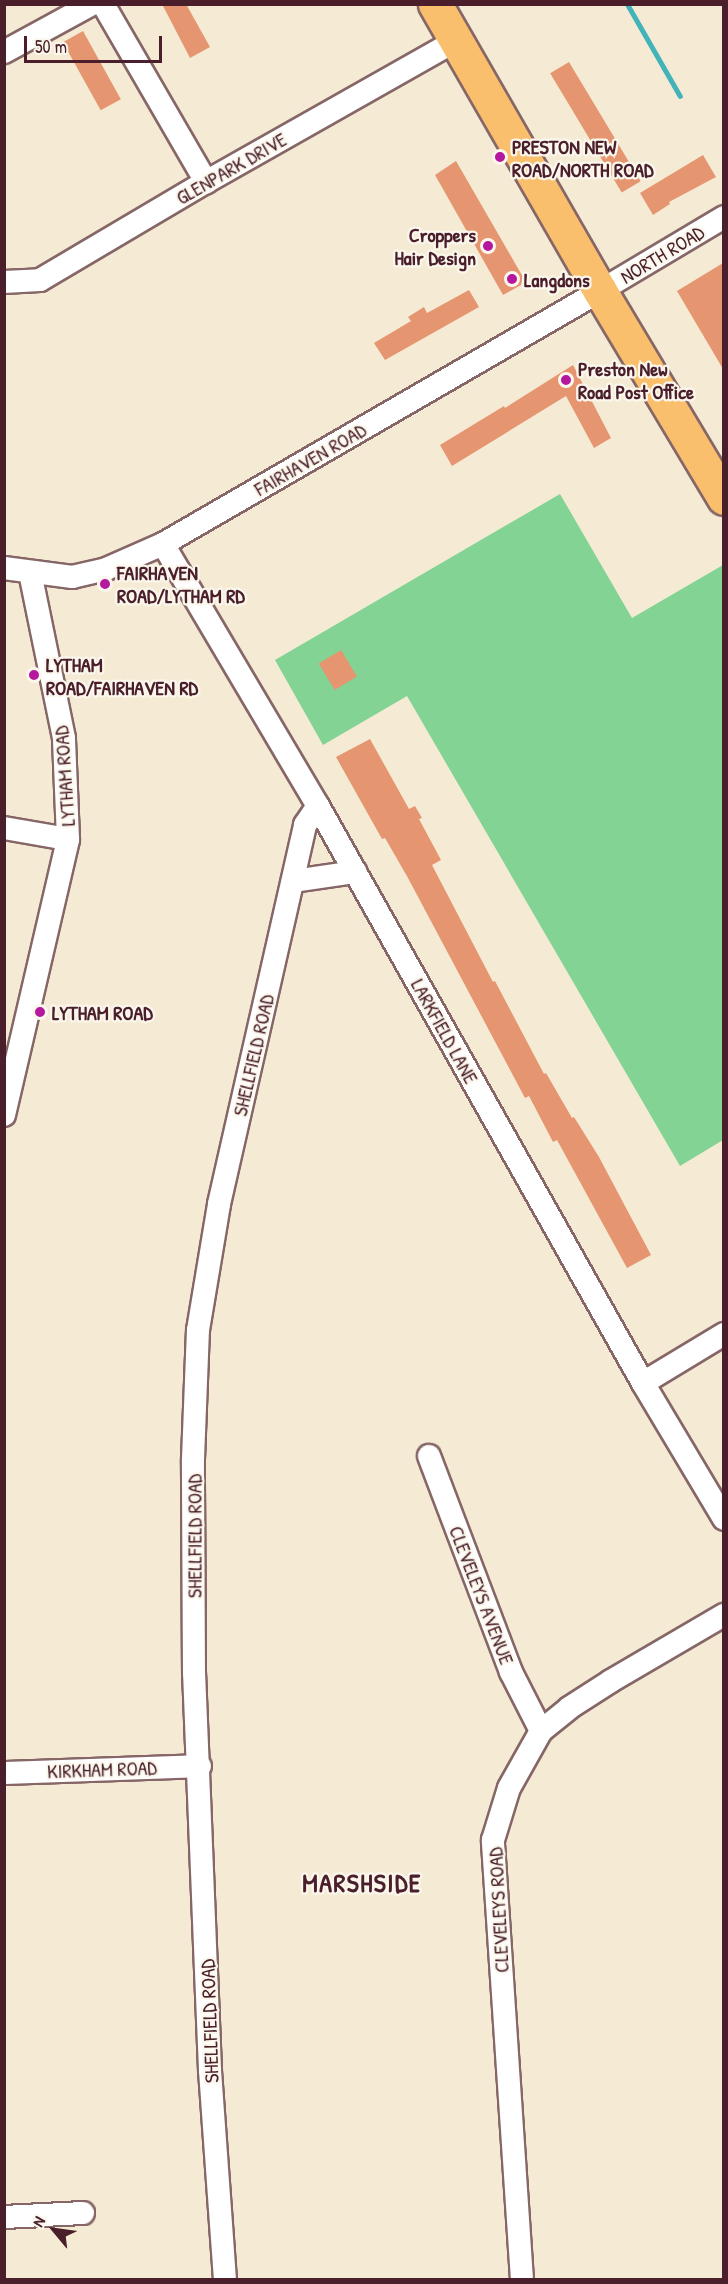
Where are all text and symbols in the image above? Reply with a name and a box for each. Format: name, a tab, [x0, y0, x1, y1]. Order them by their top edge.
scale bar	[27, 24, 165, 62]
text: 50 m	[35, 34, 67, 59]
street label: GLENPARK DRIVE	[172, 127, 290, 209]
place label: PRESTON NEW ROAD/NORTH ROAD	[512, 134, 654, 181]
marker: PRESTON NEW ROAD/NORTH ROAD	[493, 150, 507, 164]
street label: NORTH ROAD	[616, 220, 708, 288]
place label: Croppers Hair Design	[394, 222, 476, 269]
marker: Croppers Hair Design	[481, 239, 495, 253]
place label: Langdons	[524, 267, 590, 291]
marker: Langdons	[505, 272, 519, 286]
place label: Preston New Road Post Office	[578, 356, 694, 403]
marker: Preston New Road Post Office	[559, 373, 573, 387]
street label: FAIRHAVEN ROAD	[250, 417, 370, 501]
place label: FAIRHAVEN ROAD/LYTHAM RD	[117, 560, 245, 607]
marker: FAIRHAVEN ROAD/LYTHAM RD	[98, 577, 112, 591]
place label: LYTHAM ROAD/FAIRHAVEN RD	[46, 652, 198, 699]
marker: LYTHAM ROAD/FAIRHAVEN RD	[27, 668, 41, 682]
street label: LYTHAM ROAD	[49, 725, 79, 827]
street label: LARKFIELD LANE	[406, 974, 484, 1088]
street label: SHELLFIELD ROAD	[227, 992, 279, 1118]
place label: LYTHAM ROAD	[52, 1000, 153, 1024]
marker: LYTHAM ROAD	[33, 1005, 47, 1019]
street label: SHELLFIELD ROAD	[182, 1474, 206, 1598]
street label: CLEVELEYS AVENUE	[445, 1522, 519, 1668]
street label: KIRKHAM ROAD	[47, 1755, 157, 1783]
street label: CLEVELEYS ROAD	[483, 1847, 513, 1973]
district label: MARSHSIDE	[302, 1867, 422, 1899]
street label: SHELLFIELD ROAD	[195, 1958, 223, 2084]
north arrow	[24, 2200, 84, 2260]
text: N	[27, 2212, 50, 2230]

